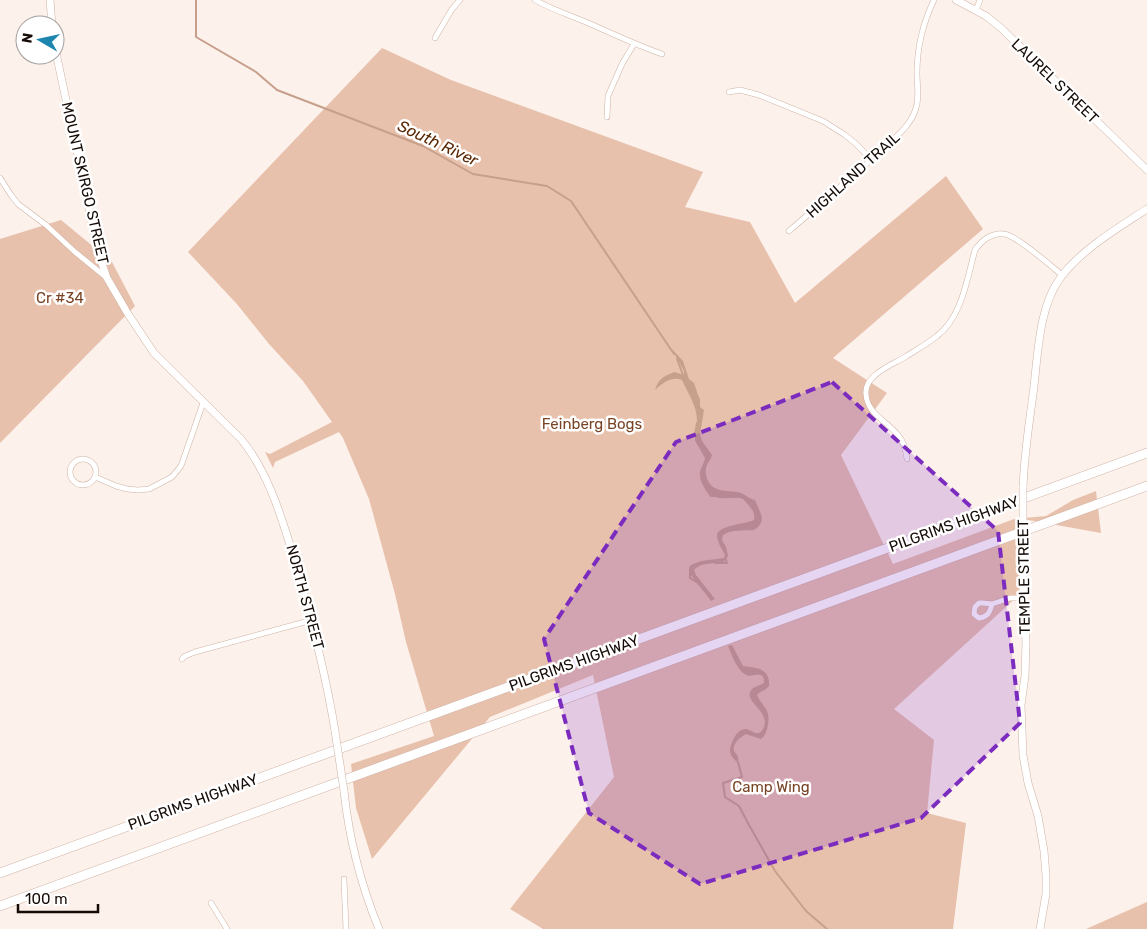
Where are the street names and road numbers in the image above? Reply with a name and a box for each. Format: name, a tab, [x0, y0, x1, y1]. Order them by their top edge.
street label: LAUREL STREET	[1008, 35, 1102, 127]
street label: MOUNT SKIRGO STREET	[58, 100, 112, 266]
street label: HIGHLAND TRAIL	[803, 128, 904, 222]
street label: PILGRIMS HIGHWAY	[887, 492, 1022, 556]
street label: TEMPLE STREET	[1014, 519, 1034, 635]
street label: NORTH STREET	[282, 543, 328, 652]
street label: PILGRIMS HIGHWAY	[507, 631, 642, 695]
street label: PILGRIMS HIGHWAY	[126, 770, 261, 834]

